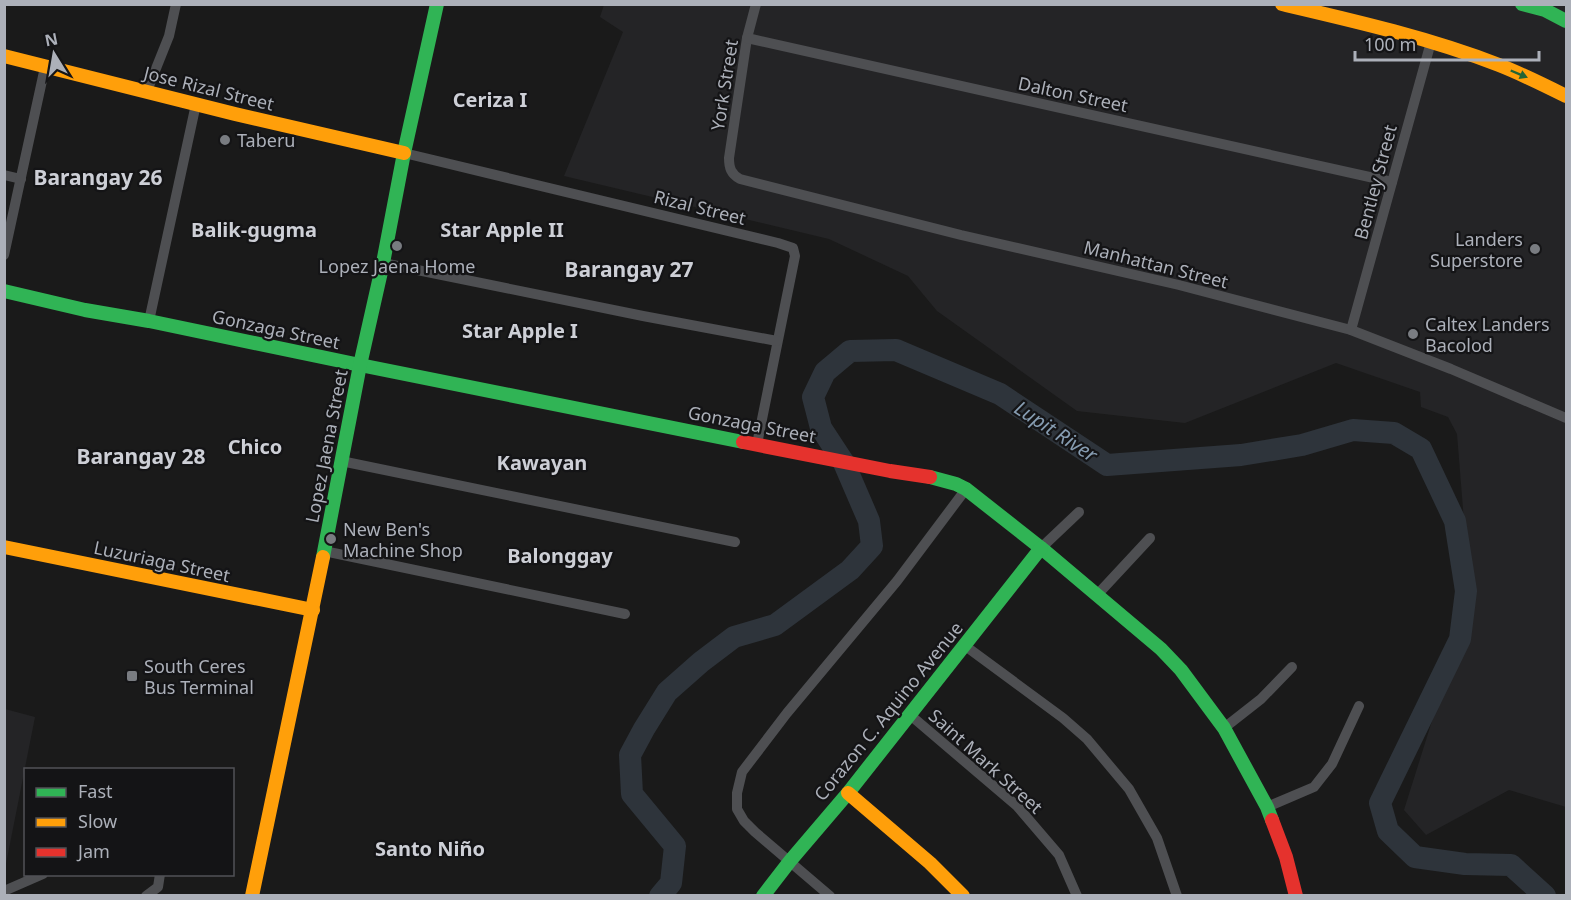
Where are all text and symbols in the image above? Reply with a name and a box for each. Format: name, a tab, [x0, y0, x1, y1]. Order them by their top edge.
north arrow	[24, 24, 84, 84]
scale bar	[1355, 24, 1540, 62]
text: N	[43, 27, 60, 51]
text: 100 m	[1364, 32, 1416, 56]
street label: York Street	[705, 37, 743, 132]
street label: Jose Rizal Street	[140, 60, 277, 116]
one-way arrow	[1511, 69, 1529, 79]
street label: Dalton Street	[1016, 71, 1130, 117]
district label: Ceriza I	[453, 86, 527, 113]
street label: Bentley Street	[1348, 121, 1402, 242]
place label: Taberu	[237, 128, 295, 152]
marker: Taberu	[218, 133, 232, 147]
district label: Barangay 26	[33, 163, 163, 191]
street label: Rizal Street	[652, 184, 749, 230]
district label: Balik-gugma	[191, 216, 317, 243]
district label: Star Apple II	[440, 216, 564, 243]
place label: Landers Superstore	[1430, 227, 1523, 272]
street label: Manhattan Street	[1081, 234, 1231, 294]
marker: Lopez Jaena Home	[390, 239, 404, 253]
marker: Landers Superstore	[1528, 242, 1542, 256]
place label: Lopez Jaena Home	[319, 254, 475, 278]
district label: Barangay 27	[564, 255, 694, 283]
street label: Gonzaga Street	[210, 304, 342, 354]
place label: Caltex Landers Bacolod	[1425, 312, 1550, 357]
district label: Star Apple I	[462, 317, 578, 344]
marker: Caltex Landers Bacolod	[1406, 327, 1420, 341]
street label: Lopez Jaena Street	[299, 367, 353, 525]
water label: Lupit River	[1009, 394, 1103, 468]
street label: Gonzaga Street	[686, 400, 818, 448]
district label: Chico	[228, 433, 282, 460]
district label: Barangay 28	[76, 442, 206, 470]
district label: Kawayan	[497, 449, 587, 476]
place label: New Ben's Machine Shop	[343, 517, 463, 562]
marker: New Ben's Machine Shop	[324, 532, 338, 546]
street label: Luzuriaga Street	[92, 535, 233, 587]
district label: Balonggay	[507, 542, 613, 569]
street label: Corazon C. Aquino Avenue	[808, 617, 968, 805]
place label: South Ceres Bus Terminal	[144, 654, 254, 699]
marker: South Ceres Bus Terminal	[125, 669, 139, 683]
street label: Saint Mark Street	[924, 703, 1048, 819]
legend	[24, 768, 234, 876]
text: Fast	[78, 779, 113, 803]
text: Slow	[78, 809, 117, 833]
district label: Santo Niño	[375, 835, 485, 862]
text: Jam	[76, 839, 110, 863]

